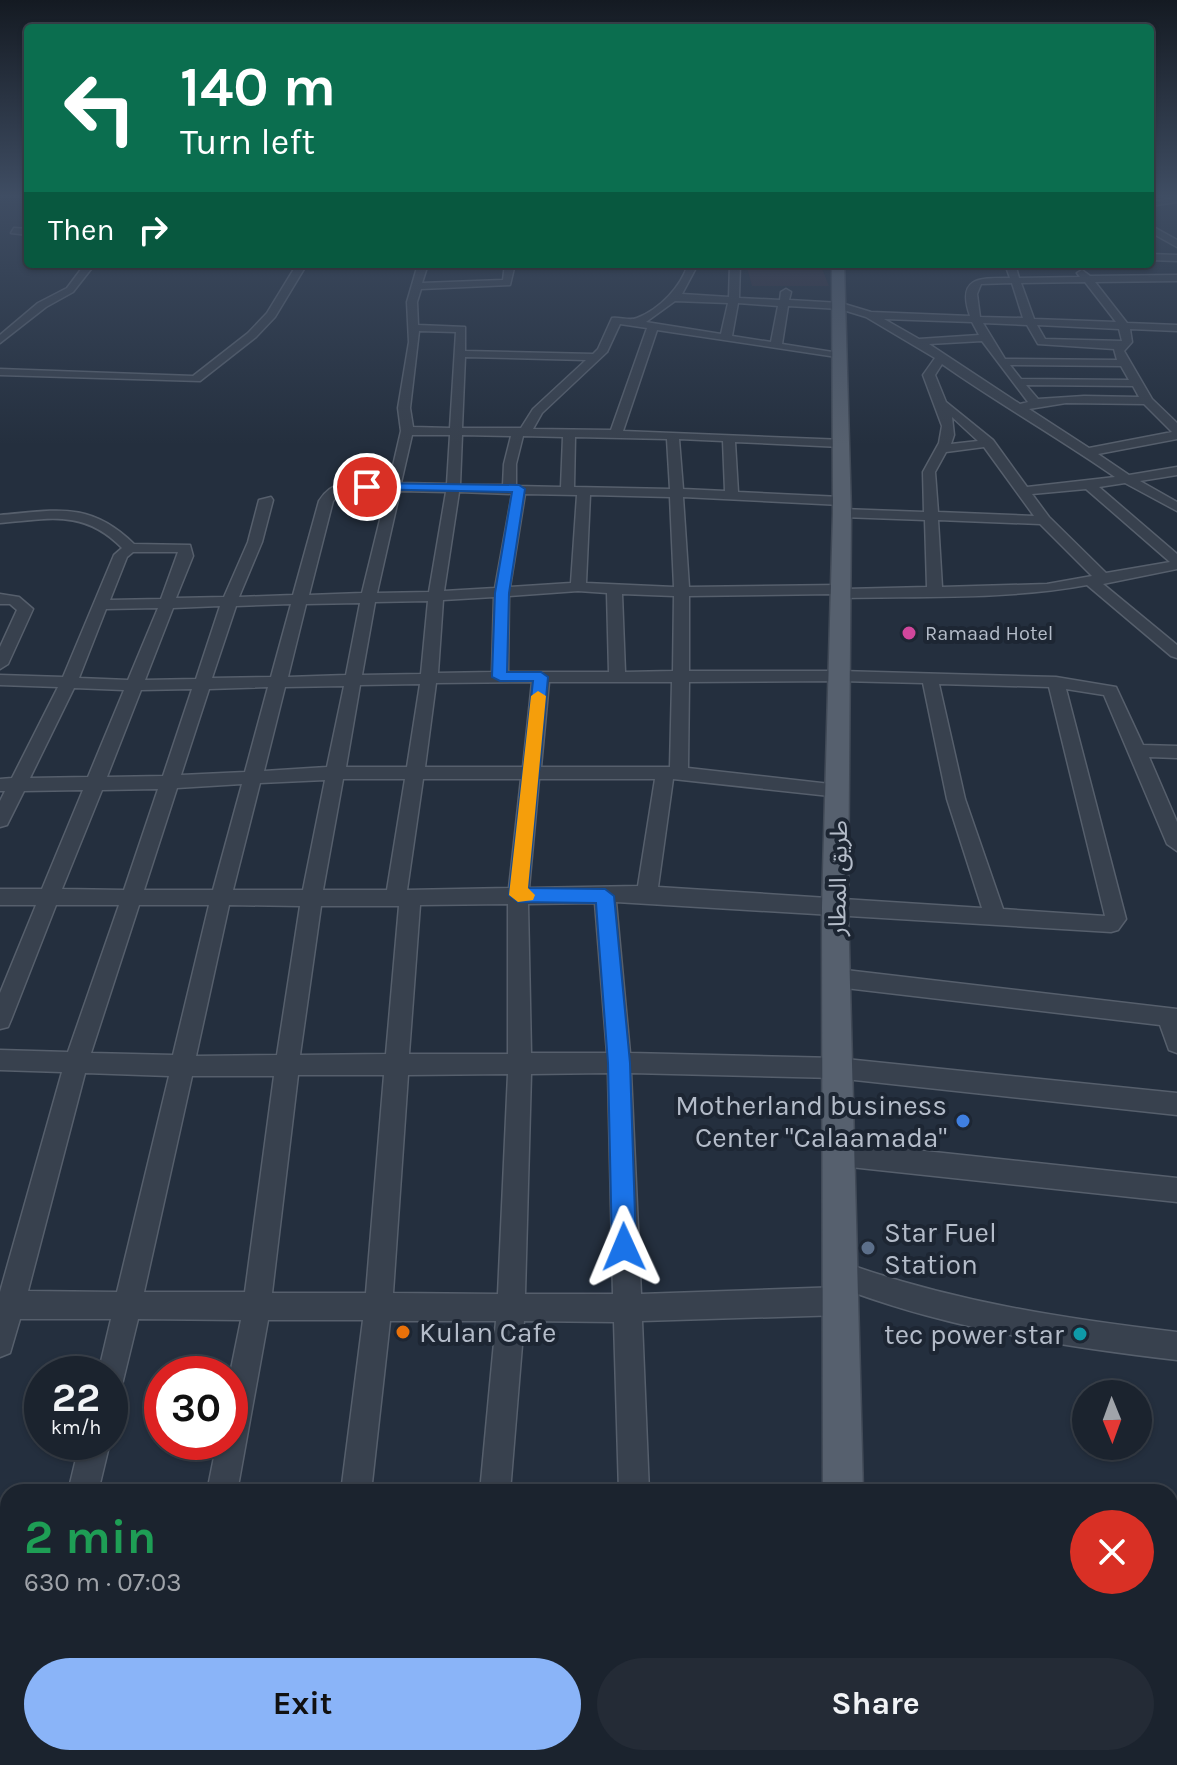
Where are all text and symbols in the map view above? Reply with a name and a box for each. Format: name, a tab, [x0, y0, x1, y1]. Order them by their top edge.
text: 140 m	[180, 54, 336, 119]
icon: left	[48, 56, 152, 160]
text: Turn left	[180, 121, 315, 163]
icon: right	[131, 208, 175, 252]
text: Then	[48, 212, 115, 248]
pin	[333, 453, 401, 521]
icon: arrive	[345, 465, 389, 509]
place label: Ramaad Hotel	[925, 622, 1053, 645]
marker: Ramaad Hotel	[900, 624, 918, 642]
street label: طريق المطار	[823, 820, 854, 937]
place label: Motherland business Center "Calaamada"	[675, 1089, 947, 1154]
marker: Motherland business Center "Calaamada"	[954, 1112, 972, 1130]
position arrow	[582, 1205, 666, 1289]
place label: Star Fuel Station	[884, 1216, 997, 1281]
marker: Star Fuel Station	[859, 1239, 877, 1257]
place label: Kulan Cafe	[419, 1316, 556, 1349]
place label: tec power star	[884, 1318, 1065, 1351]
marker: Kulan Cafe	[394, 1323, 412, 1341]
marker: tec power star	[1071, 1325, 1089, 1343]
speed limit sign: 30	[144, 1356, 248, 1460]
text: 22	[52, 1374, 100, 1421]
north arrow	[1072, 1380, 1152, 1460]
map controls	[1072, 1380, 1152, 1460]
text: km/h	[51, 1416, 101, 1439]
text: 2 min	[24, 1509, 156, 1565]
button: close	[1070, 1510, 1154, 1594]
text: 630 m · 07:03	[24, 1567, 182, 1598]
button: Exit	[24, 1658, 581, 1750]
button: Share	[597, 1658, 1154, 1750]

